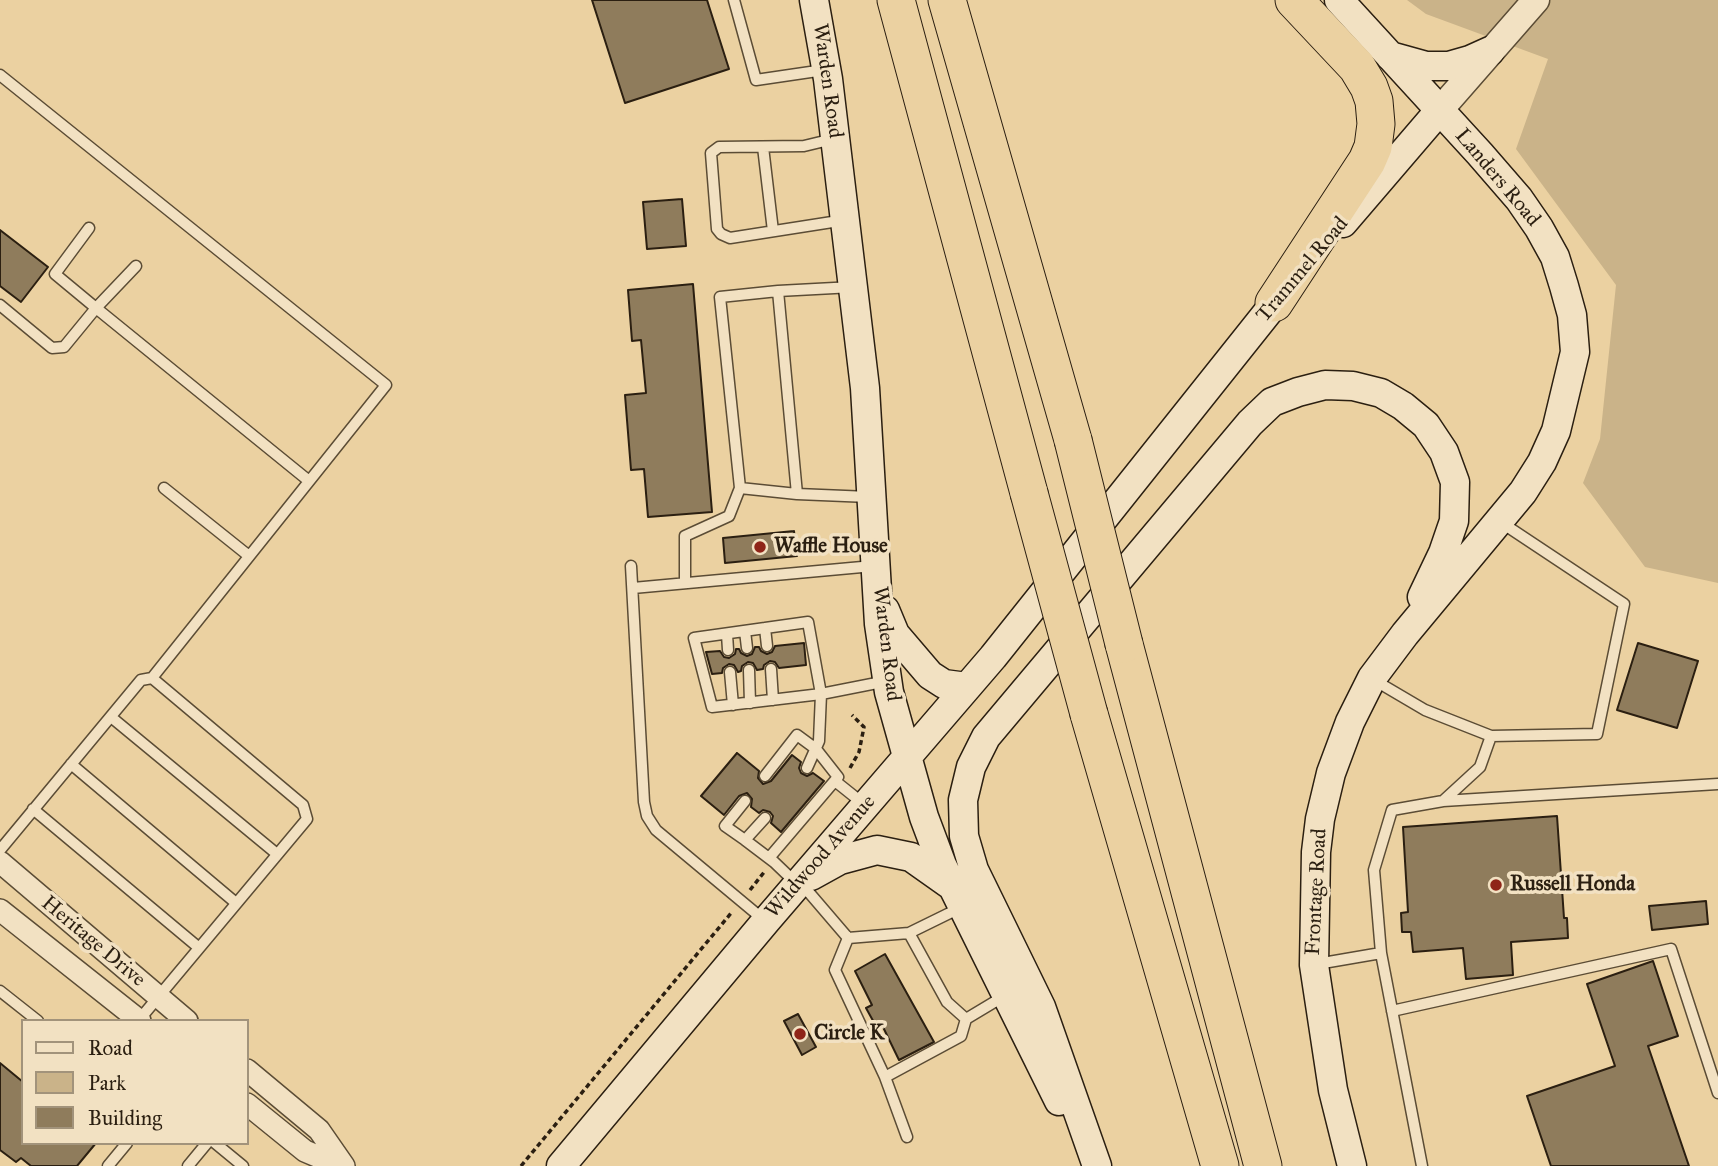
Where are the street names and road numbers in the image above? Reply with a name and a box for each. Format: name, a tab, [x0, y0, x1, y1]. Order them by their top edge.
street label: Warden Road	[806, 22, 848, 140]
street label: Landers Road	[1449, 124, 1545, 232]
street label: Trammel Road	[1252, 212, 1354, 328]
street label: Warden Road	[866, 585, 906, 703]
street label: Wildwood Avenue	[761, 790, 881, 924]
street label: Frontage Road	[1301, 828, 1333, 956]
street label: Heritage Drive	[36, 891, 150, 993]

